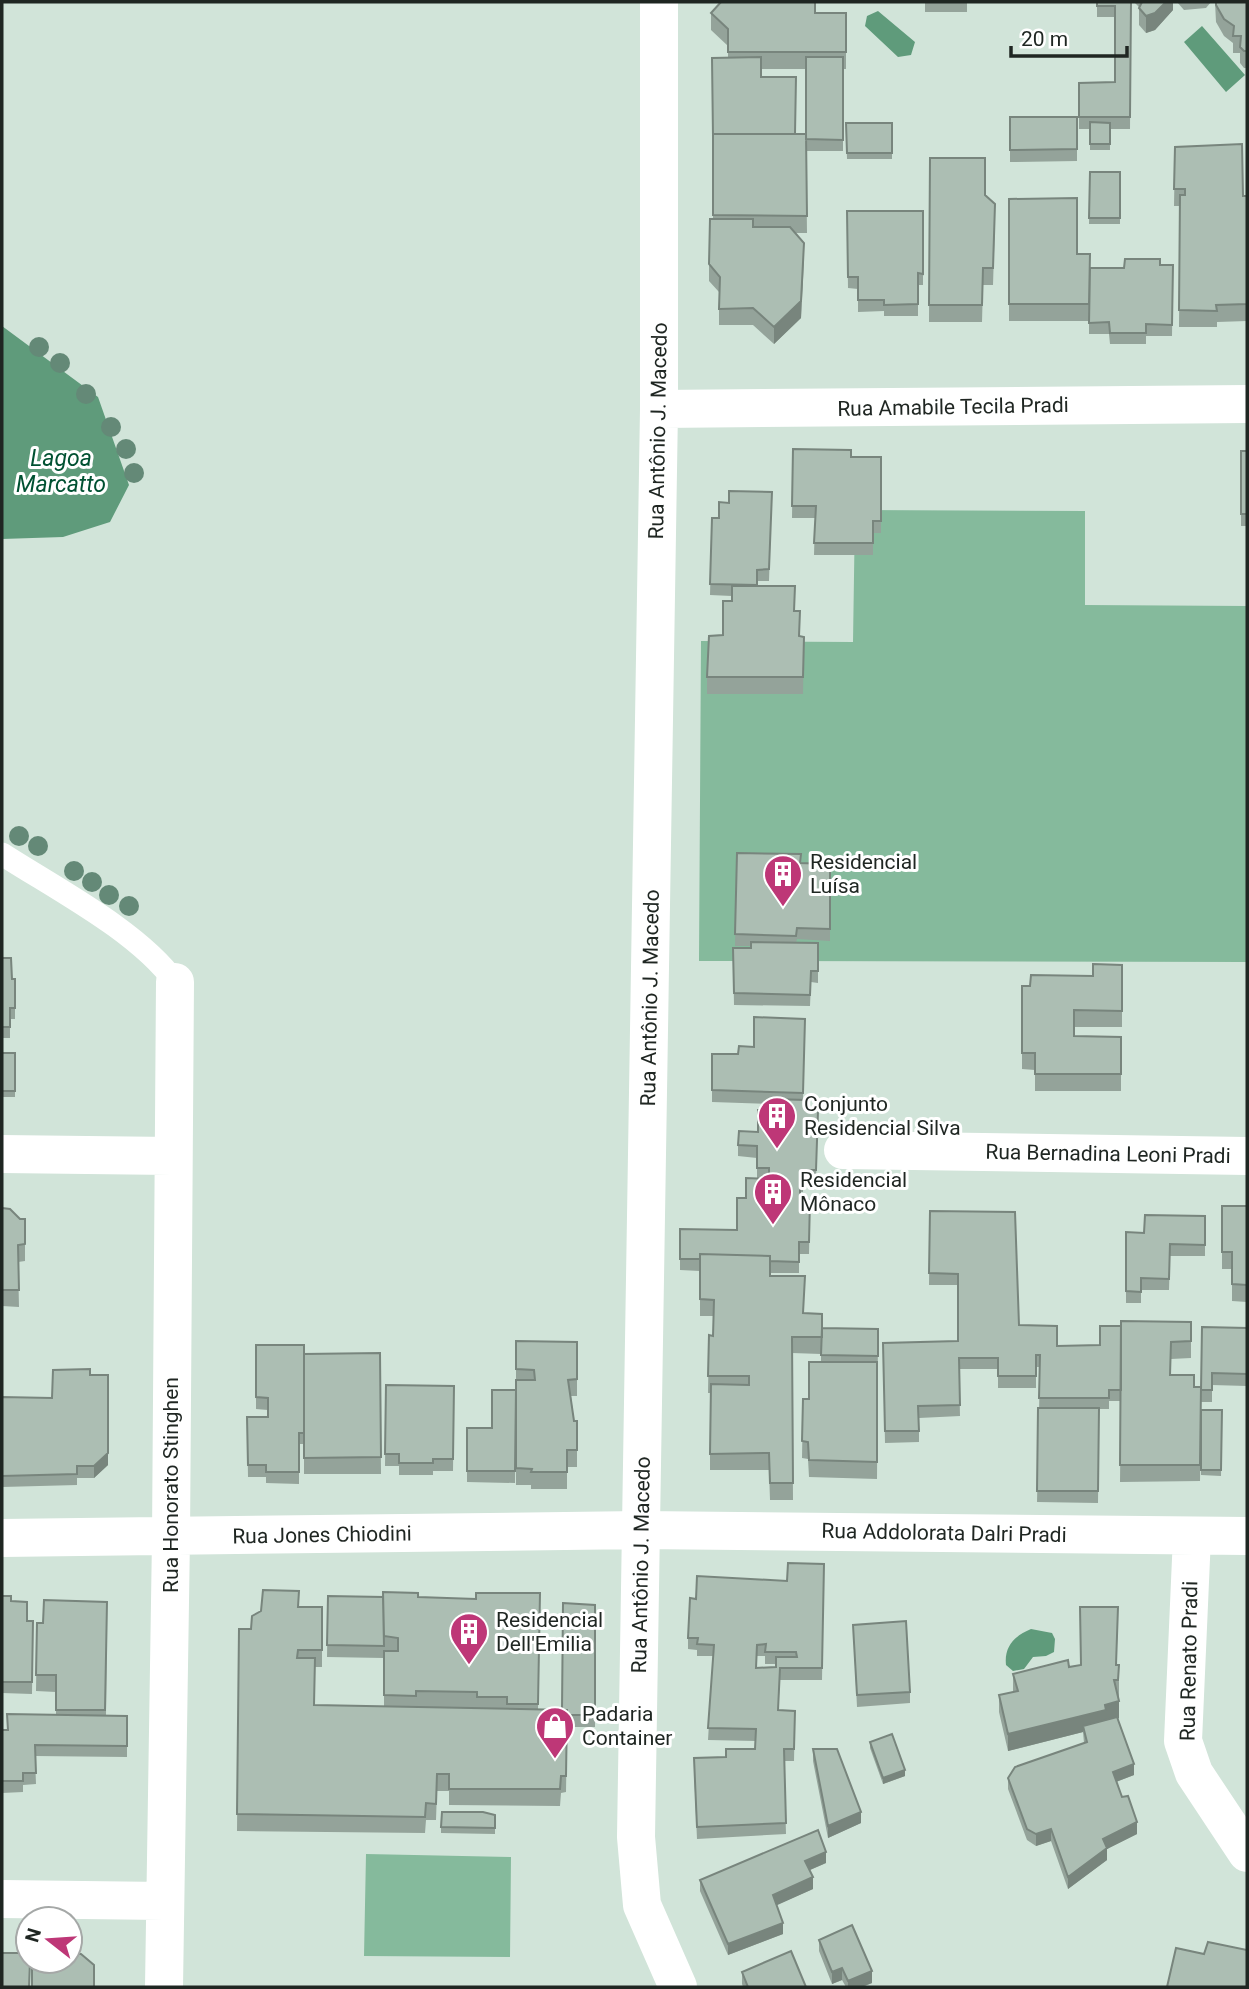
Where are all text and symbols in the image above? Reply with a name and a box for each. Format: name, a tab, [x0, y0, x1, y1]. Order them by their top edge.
scale bar	[1011, 14, 1126, 58]
text: 20 m	[1021, 27, 1068, 51]
street label: Rua Antônio J. Macedo	[644, 322, 672, 540]
street label: Rua Amabile Tecila Pradi	[837, 393, 1069, 421]
water label: Lagoa Marcatto	[16, 445, 106, 498]
place label: Residencial Luísa	[810, 850, 917, 898]
building icon: Residencial Luísa	[762, 853, 804, 908]
street label: Rua Antônio J. Macedo	[636, 889, 664, 1107]
place label: Conjunto Residencial Silva	[804, 1092, 961, 1140]
building icon: Conjunto Residencial Silva	[756, 1095, 798, 1150]
street label: Rua Bernadina Leoni Pradi	[985, 1140, 1231, 1168]
place label: Residencial Mônaco	[800, 1168, 907, 1216]
building icon: Residencial Mônaco	[752, 1171, 794, 1226]
street label: Rua Honorato Stinghen	[159, 1377, 183, 1593]
street label: Rua Antônio J. Macedo	[627, 1456, 655, 1674]
street label: Rua Addolorata Dalri Pradi	[821, 1519, 1067, 1547]
street label: Rua Jones Chiodini	[232, 1521, 412, 1549]
street label: Rua Renato Pradi	[1176, 1581, 1202, 1741]
place label: Residencial Dell'Emilia	[496, 1608, 603, 1656]
building icon: Residencial Dell'Emilia	[448, 1611, 490, 1666]
place label: Padaria Container	[582, 1702, 673, 1750]
shop icon: Padaria Container	[534, 1705, 576, 1760]
north arrow	[14, 1905, 84, 1975]
text: N	[20, 1925, 46, 1945]

